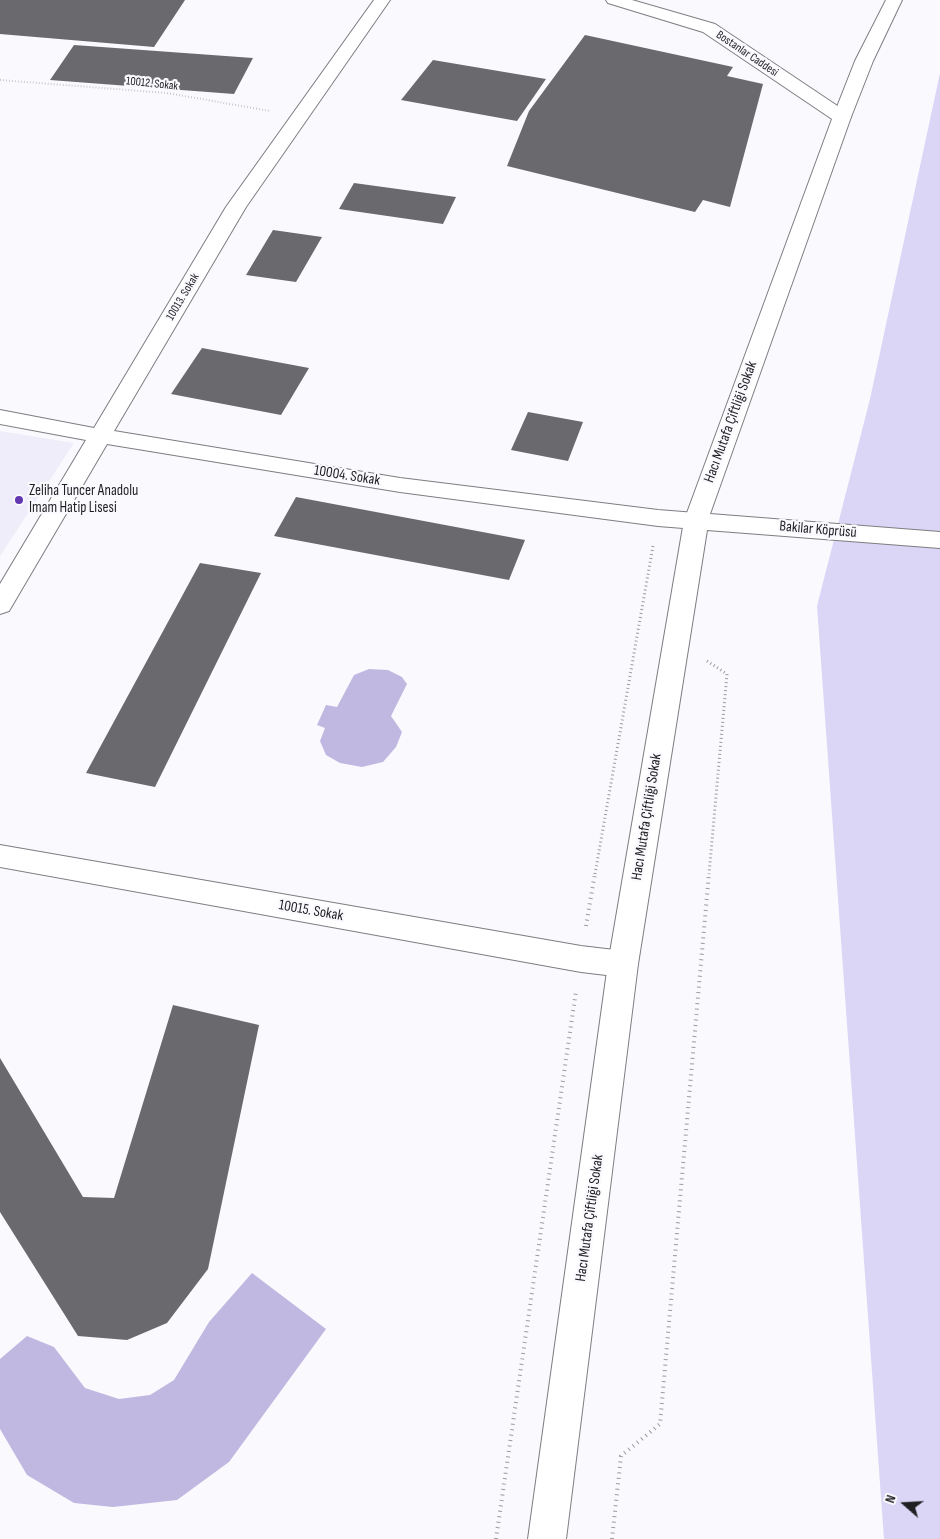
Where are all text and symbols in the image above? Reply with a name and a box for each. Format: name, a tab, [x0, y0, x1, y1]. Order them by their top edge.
street label: Bostanlar Caddesi	[713, 28, 781, 80]
street label: 10012. Sokak	[125, 74, 179, 94]
street label: 10013. Sokak	[163, 271, 203, 323]
street label: Hacı Mutafa Çiftliği Sokak	[701, 359, 761, 485]
street label: 10004. Sokak	[313, 462, 381, 490]
place label: Zeliha Tuncer Anadolu Imam Hatip Lisesi	[29, 482, 138, 517]
marker: Zeliha Tuncer Anadolu Imam Hatip Lisesi	[13, 494, 25, 506]
street label: Bakilar Köprüsü	[779, 518, 857, 542]
street label: Hacı Mutafa Çiftliği Sokak	[628, 752, 666, 882]
street label: 10015. Sokak	[277, 896, 345, 926]
street label: Hacı Mutafa Çiftliği Sokak	[572, 1153, 608, 1283]
north arrow	[880, 1479, 930, 1529]
text: N	[881, 1493, 900, 1505]

